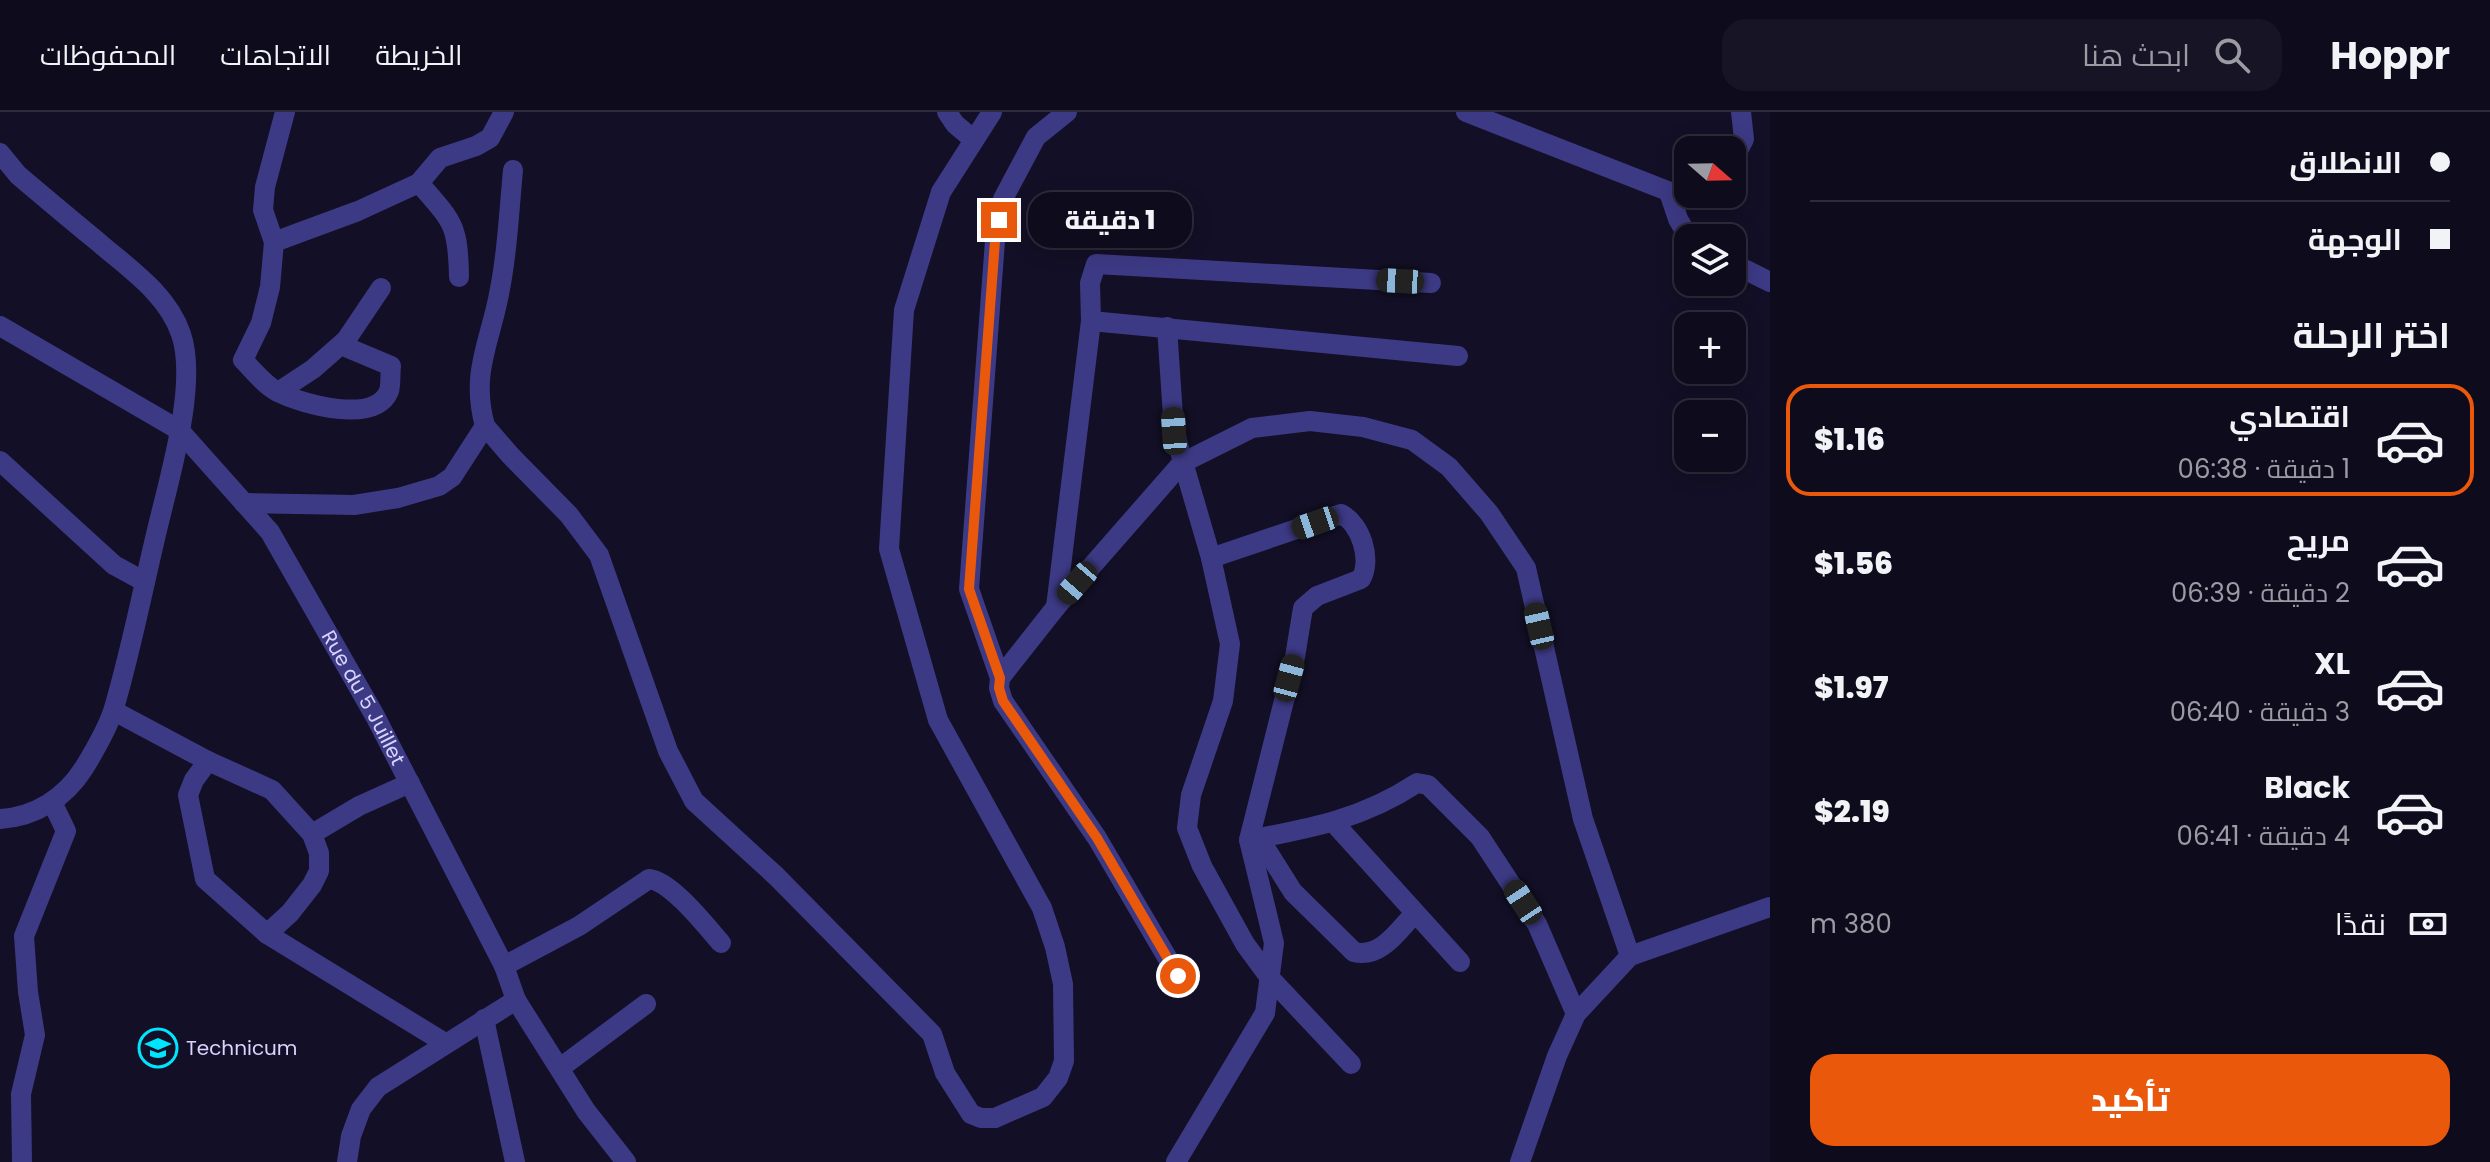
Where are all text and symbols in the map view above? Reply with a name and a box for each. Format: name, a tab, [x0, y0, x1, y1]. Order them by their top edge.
search box	[1722, 19, 2282, 91]
text: Hoppr	[2330, 29, 2450, 82]
icon: search	[2210, 33, 2254, 77]
text: ابحث هنا	[2082, 34, 2190, 77]
text: المحفوظات	[40, 36, 176, 75]
text: الاتجاهات	[220, 36, 331, 75]
text: الخريطة	[375, 36, 463, 75]
north arrow	[1674, 136, 1746, 208]
map controls	[1674, 136, 1746, 472]
text: الانطلاق	[2289, 141, 2402, 184]
callout: 1 دقيقة	[1027, 192, 1191, 248]
route end	[981, 202, 1017, 238]
text: 1 دقيقة	[1065, 202, 1155, 238]
text: الوجهة	[2308, 218, 2402, 261]
button: layers	[1674, 224, 1746, 296]
car	[1375, 268, 1425, 294]
text: اختر الرحلة	[2293, 310, 2450, 361]
button: +	[1674, 312, 1746, 384]
text: اقتصادي	[2229, 395, 2350, 438]
button: −	[1674, 400, 1746, 472]
icon: car	[2374, 404, 2446, 476]
car	[1160, 406, 1188, 456]
text: $1.16	[1814, 418, 1885, 461]
text: 1 دقيقة · 06:38	[2178, 451, 2350, 487]
car	[1288, 504, 1342, 542]
text: مريح	[2287, 519, 2350, 562]
icon: car	[2374, 528, 2446, 600]
text: $1.56	[1814, 542, 1893, 585]
car	[1052, 557, 1102, 609]
text: 2 دقيقة · 06:39	[2171, 575, 2350, 611]
car	[1522, 600, 1556, 652]
street label: Rue du 5 Juillet	[315, 625, 412, 770]
text: XL	[2314, 642, 2350, 685]
car	[1271, 652, 1307, 704]
icon: car	[2374, 652, 2446, 724]
text: $1.97	[1814, 666, 1888, 709]
text: 3 دقيقة · 06:40	[2170, 694, 2350, 730]
text: Black	[2264, 766, 2350, 809]
icon: car	[2374, 776, 2446, 848]
text: $2.19	[1814, 790, 1890, 833]
text: 4 دقيقة · 06:41	[2177, 818, 2350, 854]
car	[1500, 875, 1546, 929]
icon: cash	[2406, 902, 2450, 946]
text: نقدًا	[2335, 903, 2386, 946]
text: 380 m	[1810, 906, 1892, 942]
route start	[1160, 958, 1196, 994]
school or university icon: Technicum	[137, 1027, 179, 1069]
place label: Technicum	[186, 1034, 297, 1062]
button: تأكيد	[1810, 1054, 2450, 1146]

